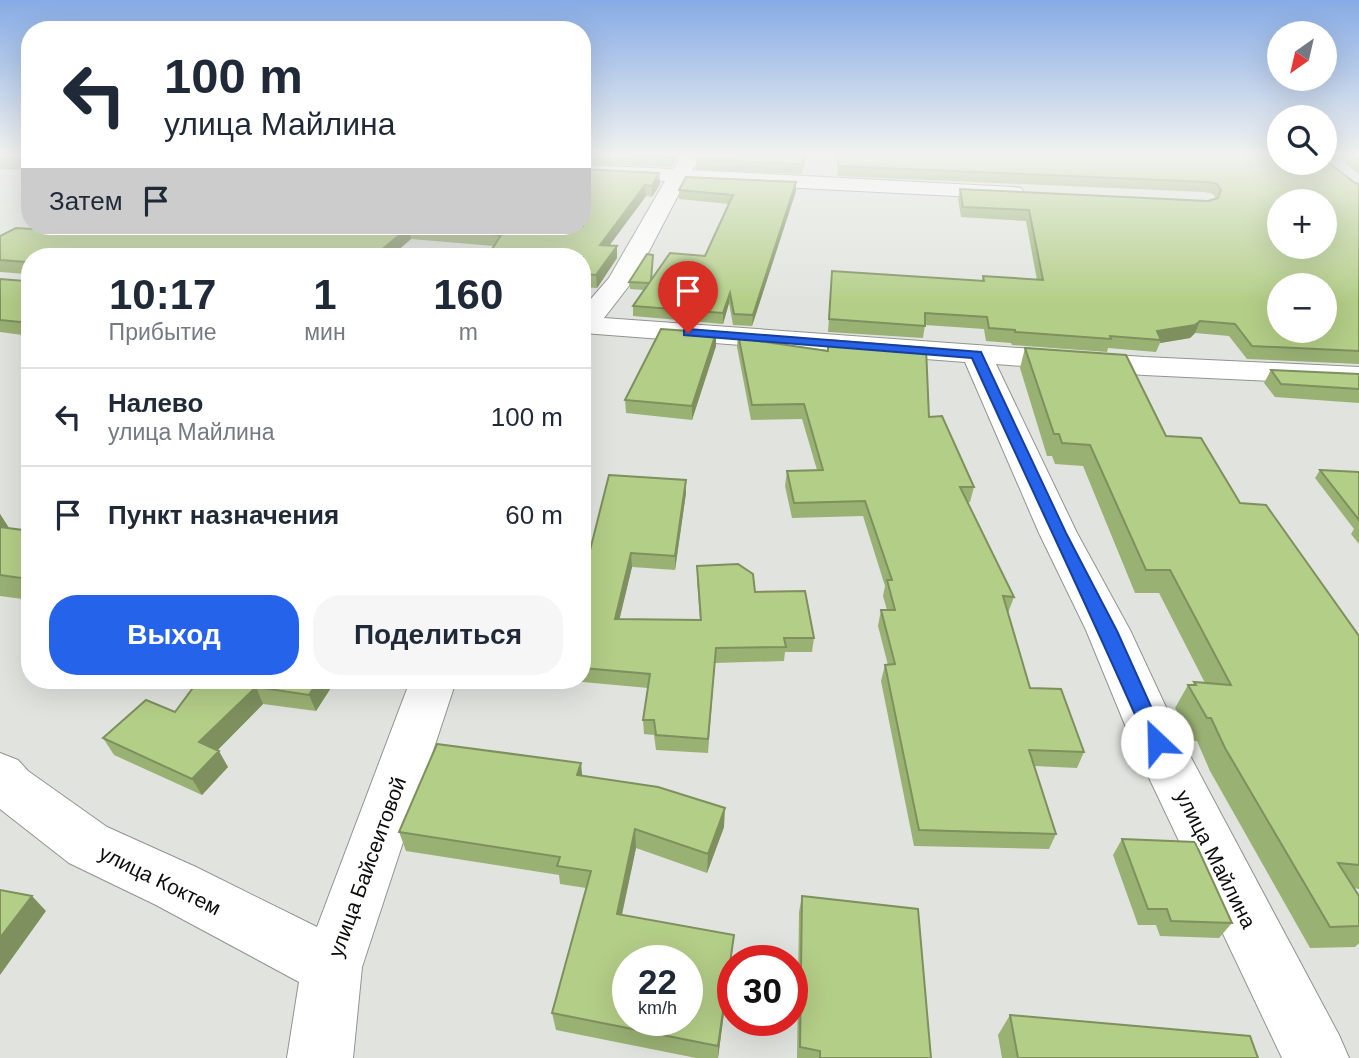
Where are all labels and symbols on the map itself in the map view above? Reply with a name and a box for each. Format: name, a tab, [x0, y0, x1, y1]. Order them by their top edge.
north arrow	[1267, 21, 1337, 91]
pin	[658, 261, 718, 333]
position arrow	[1120, 705, 1194, 779]
street label: улица Байсеитовой	[324, 774, 410, 960]
street label: улица Майлина	[1171, 786, 1261, 932]
street label: улица Коктем	[95, 841, 225, 919]
speed limit sign: 30	[717, 945, 808, 1036]

